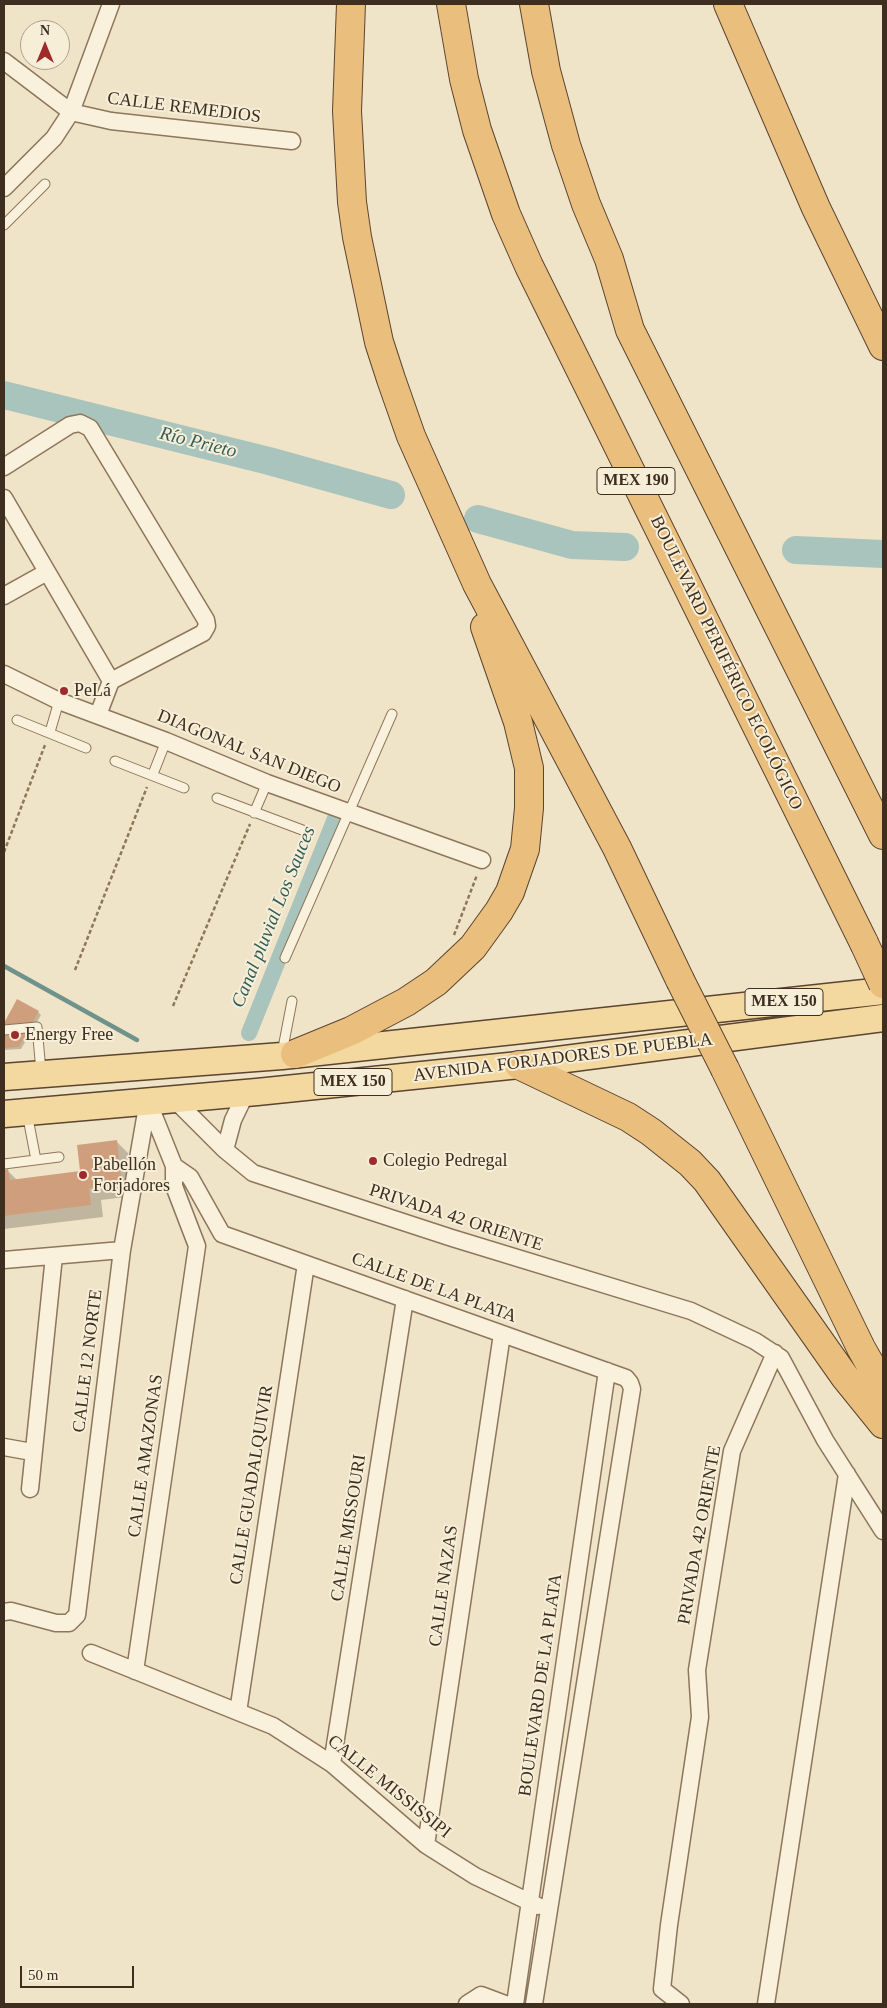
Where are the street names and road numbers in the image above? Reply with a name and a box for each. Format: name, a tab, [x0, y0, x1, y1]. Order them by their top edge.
street label: CALLE REMEDIOS	[106, 88, 262, 128]
road number: MEX 190	[597, 468, 675, 494]
street label: BOULEVARD PERIFÉRICO ECOLÓGICO	[645, 512, 807, 814]
street label: DIAGONAL SAN DIEGO	[154, 705, 344, 799]
road number: MEX 150	[745, 989, 823, 1016]
street label: AVENIDA FORJADORES DE PUEBLA	[412, 1029, 714, 1087]
road number: MEX 150	[314, 1068, 392, 1096]
street label: PRIVADA 42 ORIENTE	[366, 1180, 546, 1256]
street label: CALLE DE LA PLATA	[349, 1248, 519, 1328]
street label: CALLE 12 NORTE	[69, 1288, 107, 1434]
street label: CALLE AMAZONAS	[124, 1373, 168, 1539]
street label: CALLE GUADALQUIVIR	[226, 1384, 278, 1586]
street label: PRIVADA 42 ORIENTE	[674, 1444, 726, 1626]
street label: CALLE MISSOURI	[327, 1453, 371, 1603]
street label: CALLE NAZAS	[425, 1524, 463, 1648]
street label: BOULEVARD DE LA PLATA	[515, 1572, 567, 1798]
street label: CALLE MISSISSIPI	[323, 1731, 455, 1843]

